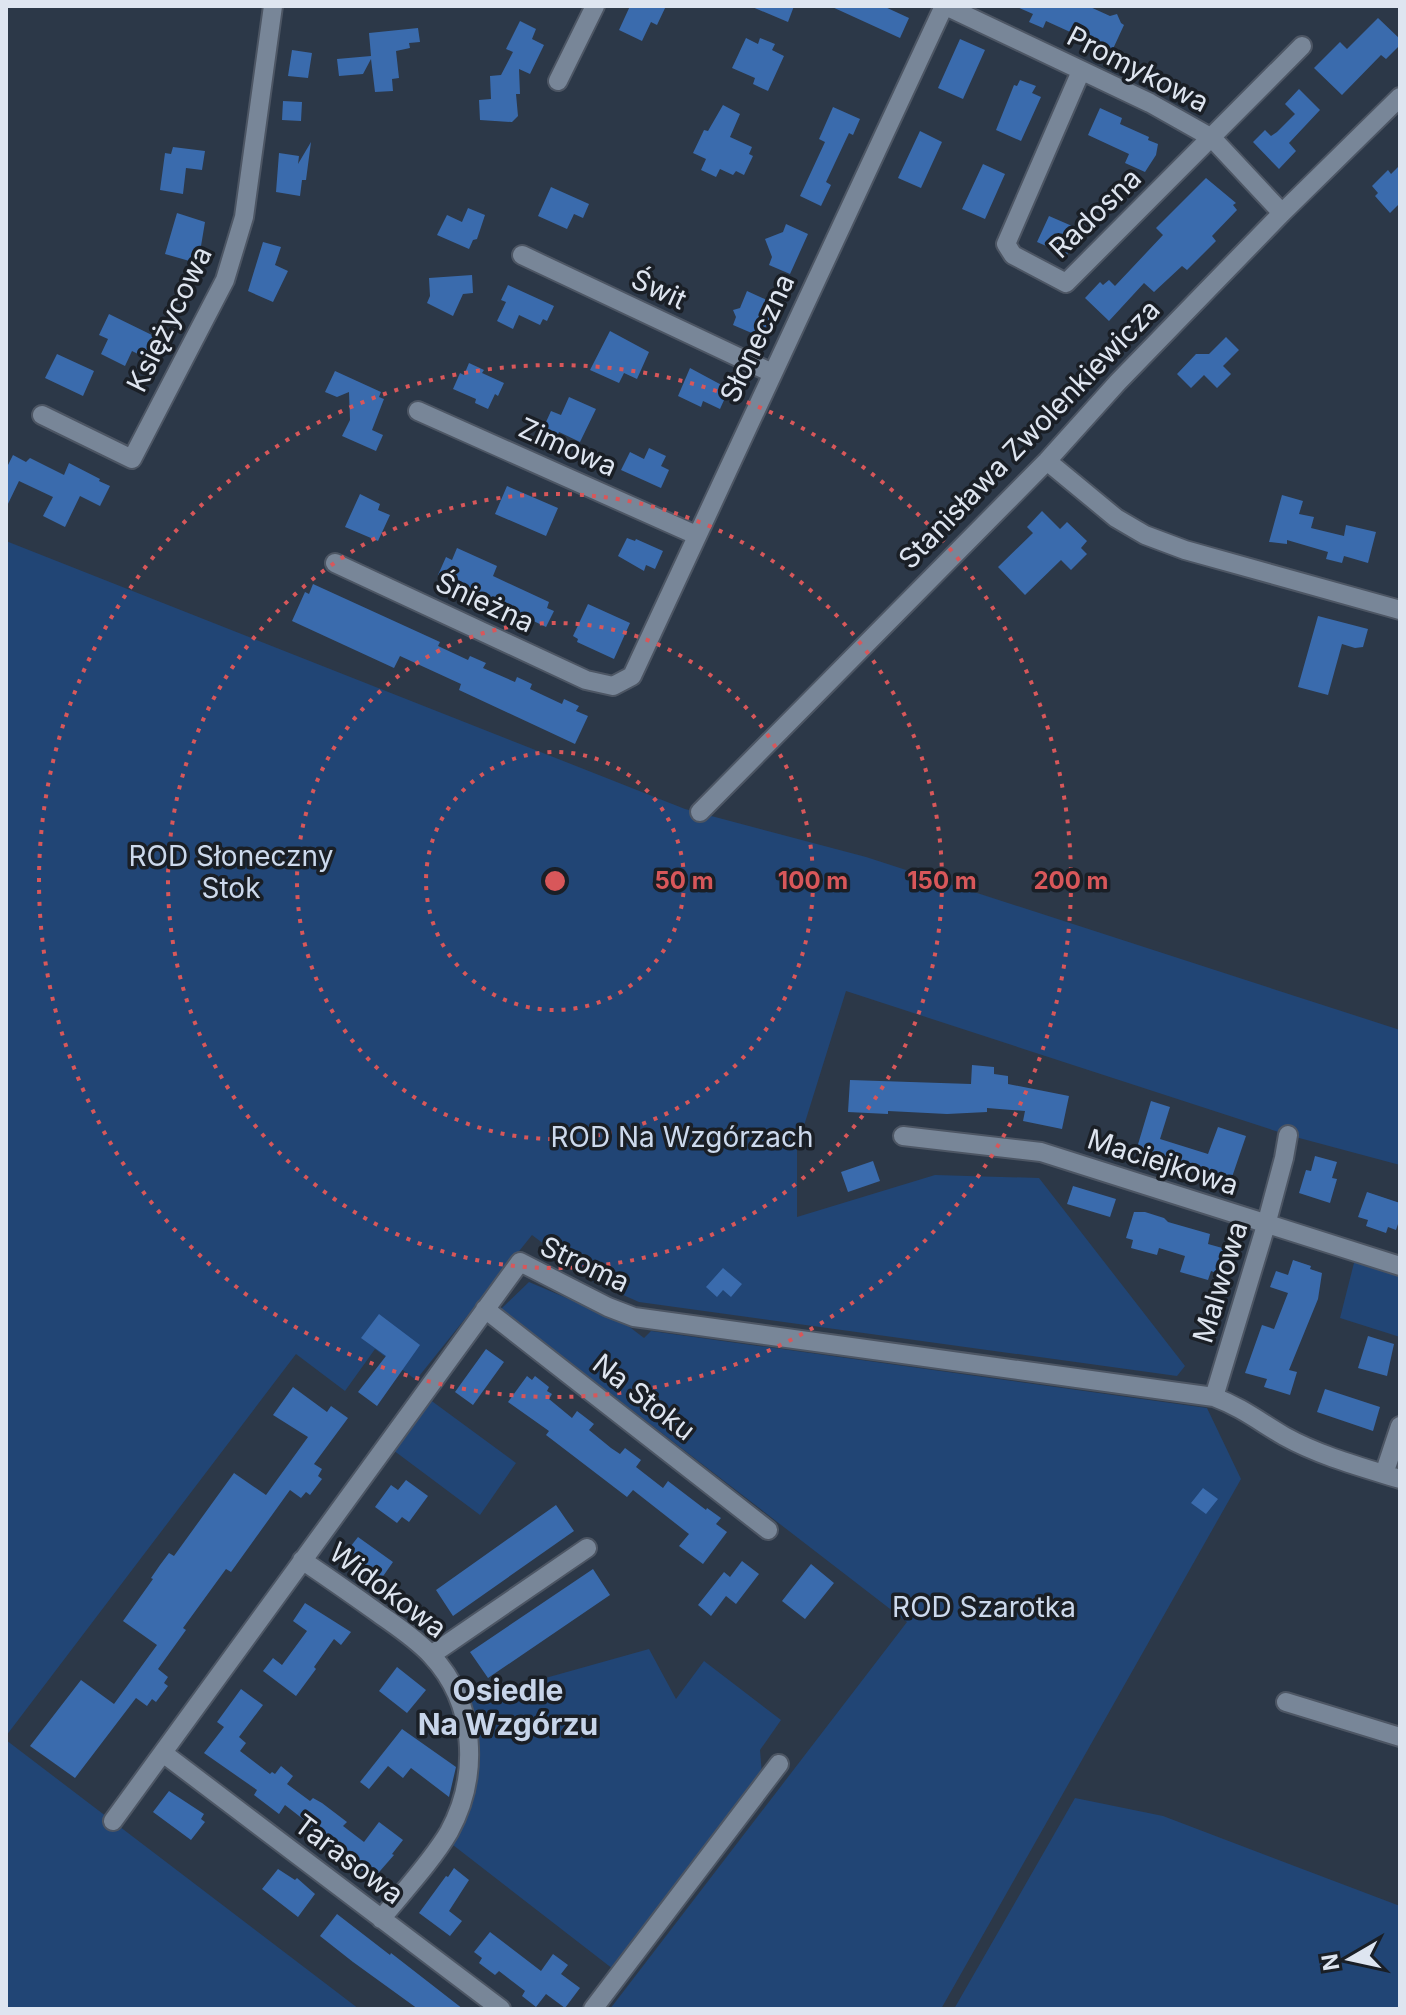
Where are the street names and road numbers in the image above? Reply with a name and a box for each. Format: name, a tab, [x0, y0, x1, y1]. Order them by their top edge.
street label: Promykowa	[1061, 19, 1215, 119]
street label: Radosna	[1042, 161, 1148, 265]
street label: Księżycowa	[119, 241, 219, 397]
street label: Świt	[626, 262, 692, 316]
street label: Słoneczna	[712, 268, 802, 408]
street label: Stanisława Zwolenkiewicza	[891, 292, 1167, 576]
street label: Zimowa	[514, 410, 622, 484]
street label: Śnieżna	[430, 564, 540, 640]
street label: Maciejkowa	[1083, 1122, 1243, 1202]
street label: Malwowa	[1185, 1217, 1255, 1347]
street label: Stroma	[535, 1229, 635, 1299]
street label: Na Stoku	[586, 1347, 702, 1447]
street label: Widokowa	[323, 1535, 453, 1645]
street label: Tarasowa	[288, 1807, 410, 1911]

